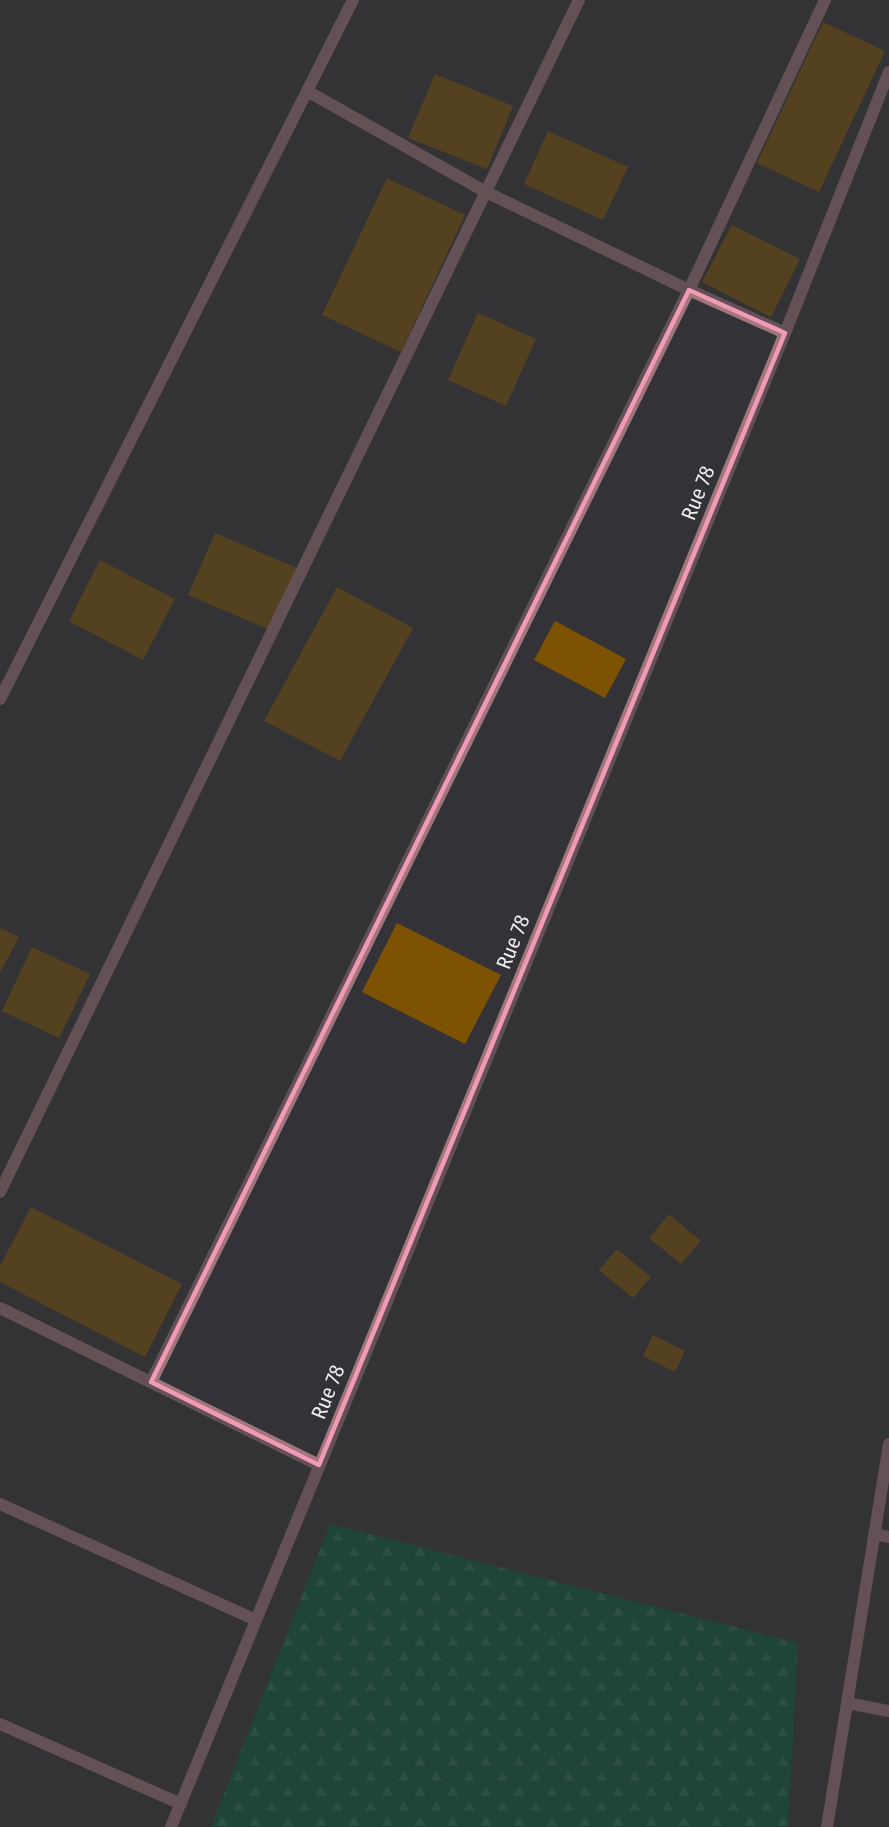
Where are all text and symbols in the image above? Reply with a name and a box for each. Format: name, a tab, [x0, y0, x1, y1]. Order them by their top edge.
street label: Rue 78	[675, 462, 721, 524]
street label: Rue 78	[490, 911, 536, 973]
street label: Rue 78	[305, 1361, 351, 1423]

